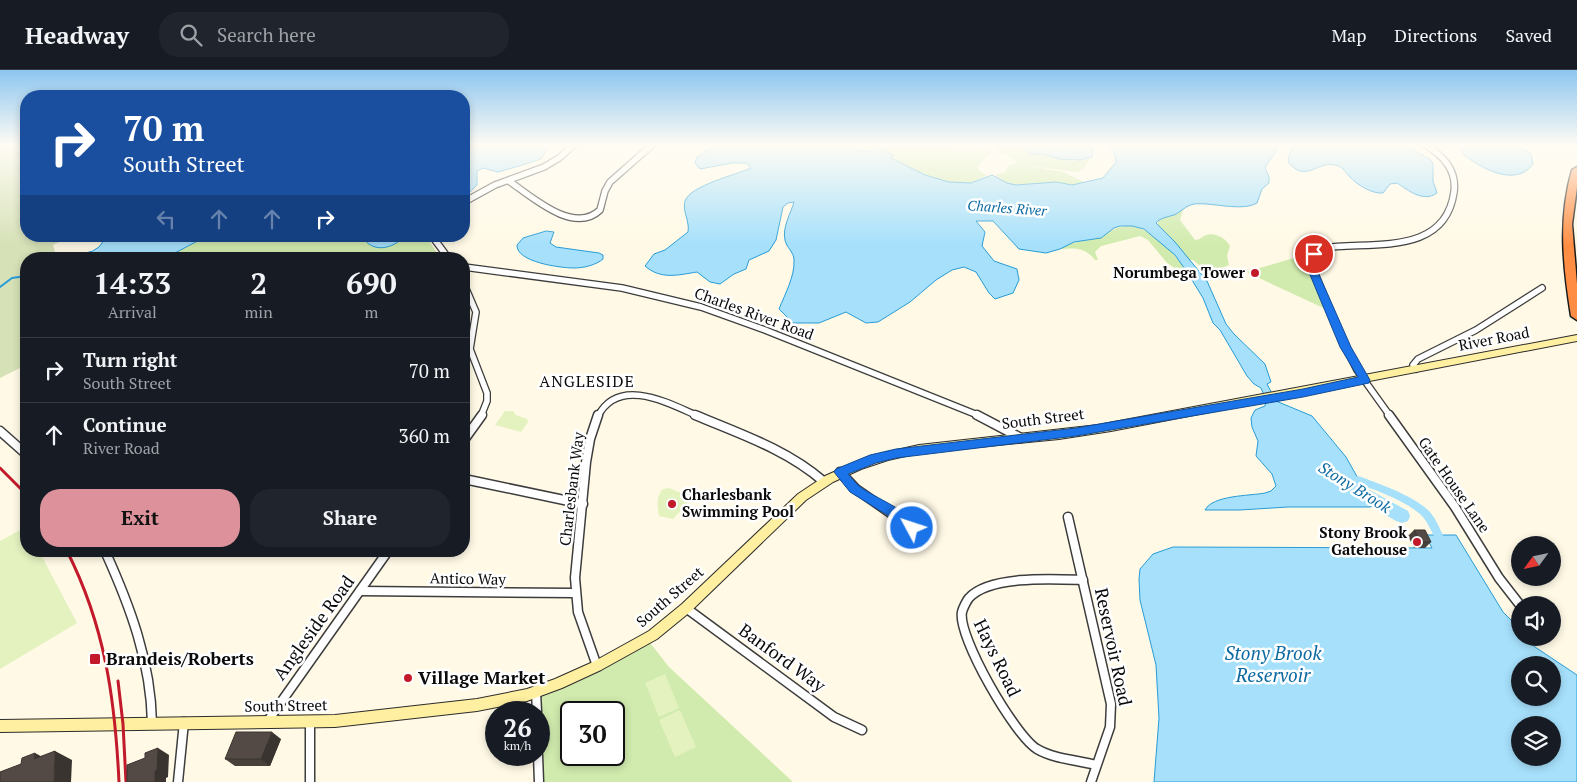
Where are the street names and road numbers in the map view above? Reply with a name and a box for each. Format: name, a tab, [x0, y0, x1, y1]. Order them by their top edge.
street label: Charles River Road	[692, 282, 817, 344]
street label: River Road	[1457, 321, 1531, 355]
street label: South Street	[1000, 403, 1086, 433]
street label: Charlesbank Way	[554, 430, 588, 547]
street label: Gate House Lane	[1414, 433, 1495, 536]
street label: South Street	[631, 561, 708, 631]
street label: Antico Way	[430, 567, 507, 589]
street label: Angleside Road	[267, 570, 359, 685]
street label: Reservoir Road	[1090, 586, 1138, 708]
street label: Hays Road	[969, 615, 1027, 700]
street label: Banford Way	[734, 618, 832, 697]
street label: South Street	[244, 694, 328, 716]

